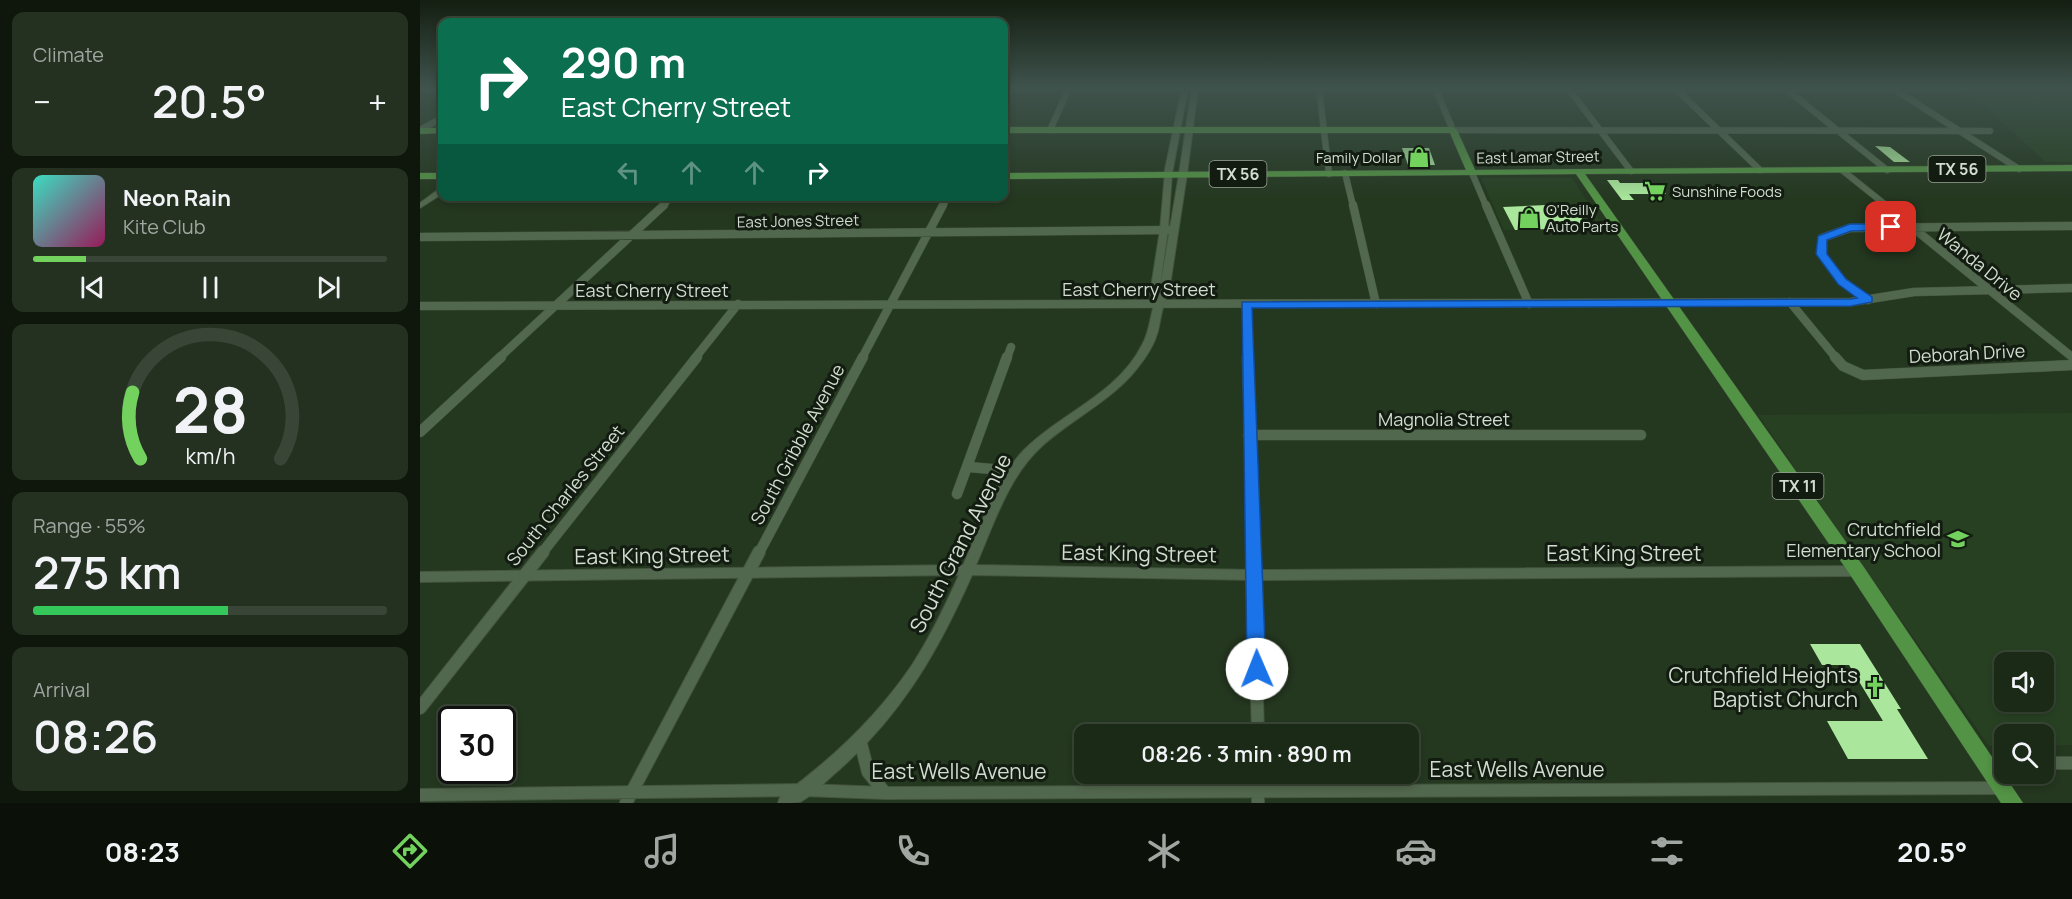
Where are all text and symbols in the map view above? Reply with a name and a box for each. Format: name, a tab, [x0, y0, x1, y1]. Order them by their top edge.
text: 290 m	[561, 33, 686, 91]
text: Climate	[33, 41, 104, 68]
icon: right	[462, 42, 540, 120]
text: 20.5°	[152, 70, 267, 132]
text: −	[33, 79, 51, 124]
text: +	[368, 79, 387, 124]
text: East Cherry Street	[561, 88, 791, 125]
shop icon: Family Dollar	[1407, 145, 1431, 169]
street label: East Lamar Street	[1476, 145, 1600, 169]
place label: Family Dollar	[1316, 147, 1403, 168]
icon: left	[612, 156, 645, 189]
icon: ahead	[675, 156, 708, 189]
icon: ahead	[738, 156, 771, 189]
icon: right	[801, 156, 834, 189]
road number: TX 56	[1928, 156, 1986, 182]
road number: TX 56	[1210, 161, 1266, 187]
supermarket icon: Sunshine Foods	[1643, 179, 1667, 203]
place label: Sunshine Foods	[1672, 181, 1782, 202]
text: Neon Rain	[123, 183, 231, 213]
place label: O'Reilly Auto Parts	[1546, 199, 1618, 237]
pin	[1865, 201, 1916, 252]
shop icon: O'Reilly Auto Parts	[1517, 206, 1541, 230]
street label: East Jones Street	[737, 209, 859, 233]
icon: arrive	[1874, 210, 1907, 243]
text: Kite Club	[123, 213, 206, 240]
street label: Wanda Drive	[1932, 222, 2028, 306]
icon: previous	[76, 271, 109, 304]
icon: pause	[194, 271, 227, 304]
icon: next	[312, 271, 345, 304]
street label: East Cherry Street	[1062, 277, 1216, 301]
street label: East Cherry Street	[575, 278, 729, 302]
street label: Deborah Drive	[1908, 338, 2026, 368]
street label: South Gribble Avenue	[744, 360, 850, 528]
text: 28	[172, 366, 248, 452]
street label: Magnolia Street	[1378, 407, 1510, 431]
street label: South Charles Street	[501, 420, 629, 570]
text: km/h	[185, 441, 235, 470]
street label: South Grand Avenue	[903, 449, 1017, 637]
road number: TX 11	[1772, 473, 1824, 499]
text: Range · 55%	[33, 512, 146, 539]
place label: Crutchfield Elementary School	[1786, 517, 1941, 562]
school or university icon: Crutchfield Elementary School	[1946, 527, 1970, 551]
street label: East King Street	[1061, 538, 1217, 568]
street label: East King Street	[1546, 539, 1702, 567]
street label: East King Street	[574, 540, 730, 570]
text: 275 km	[33, 541, 181, 603]
position arrow	[1225, 637, 1289, 701]
map controls	[1994, 652, 2054, 784]
button: sound	[1994, 652, 2054, 712]
place label: Crutchfield Heights Baptist Church	[1668, 661, 1858, 713]
church icon: Crutchfield Heights Baptist Church	[1863, 675, 1887, 699]
text: Arrival	[33, 676, 90, 703]
text: 08:26	[33, 705, 158, 767]
speed limit sign: 30	[438, 706, 516, 784]
button: search	[1994, 724, 2054, 784]
text: 08:26 · 3 min · 890 m	[1141, 739, 1352, 769]
street label: East Wells Avenue	[1430, 755, 1604, 783]
street label: East Wells Avenue	[872, 757, 1046, 785]
icon: directions	[389, 830, 431, 872]
icon: music	[641, 830, 683, 872]
icon: phone	[892, 830, 934, 872]
icon: climate	[1143, 830, 1185, 872]
icon: car	[1395, 830, 1437, 872]
icon: filters	[1646, 830, 1688, 872]
text: 08:23	[105, 833, 180, 870]
text: 20.5°	[1897, 833, 1967, 870]

